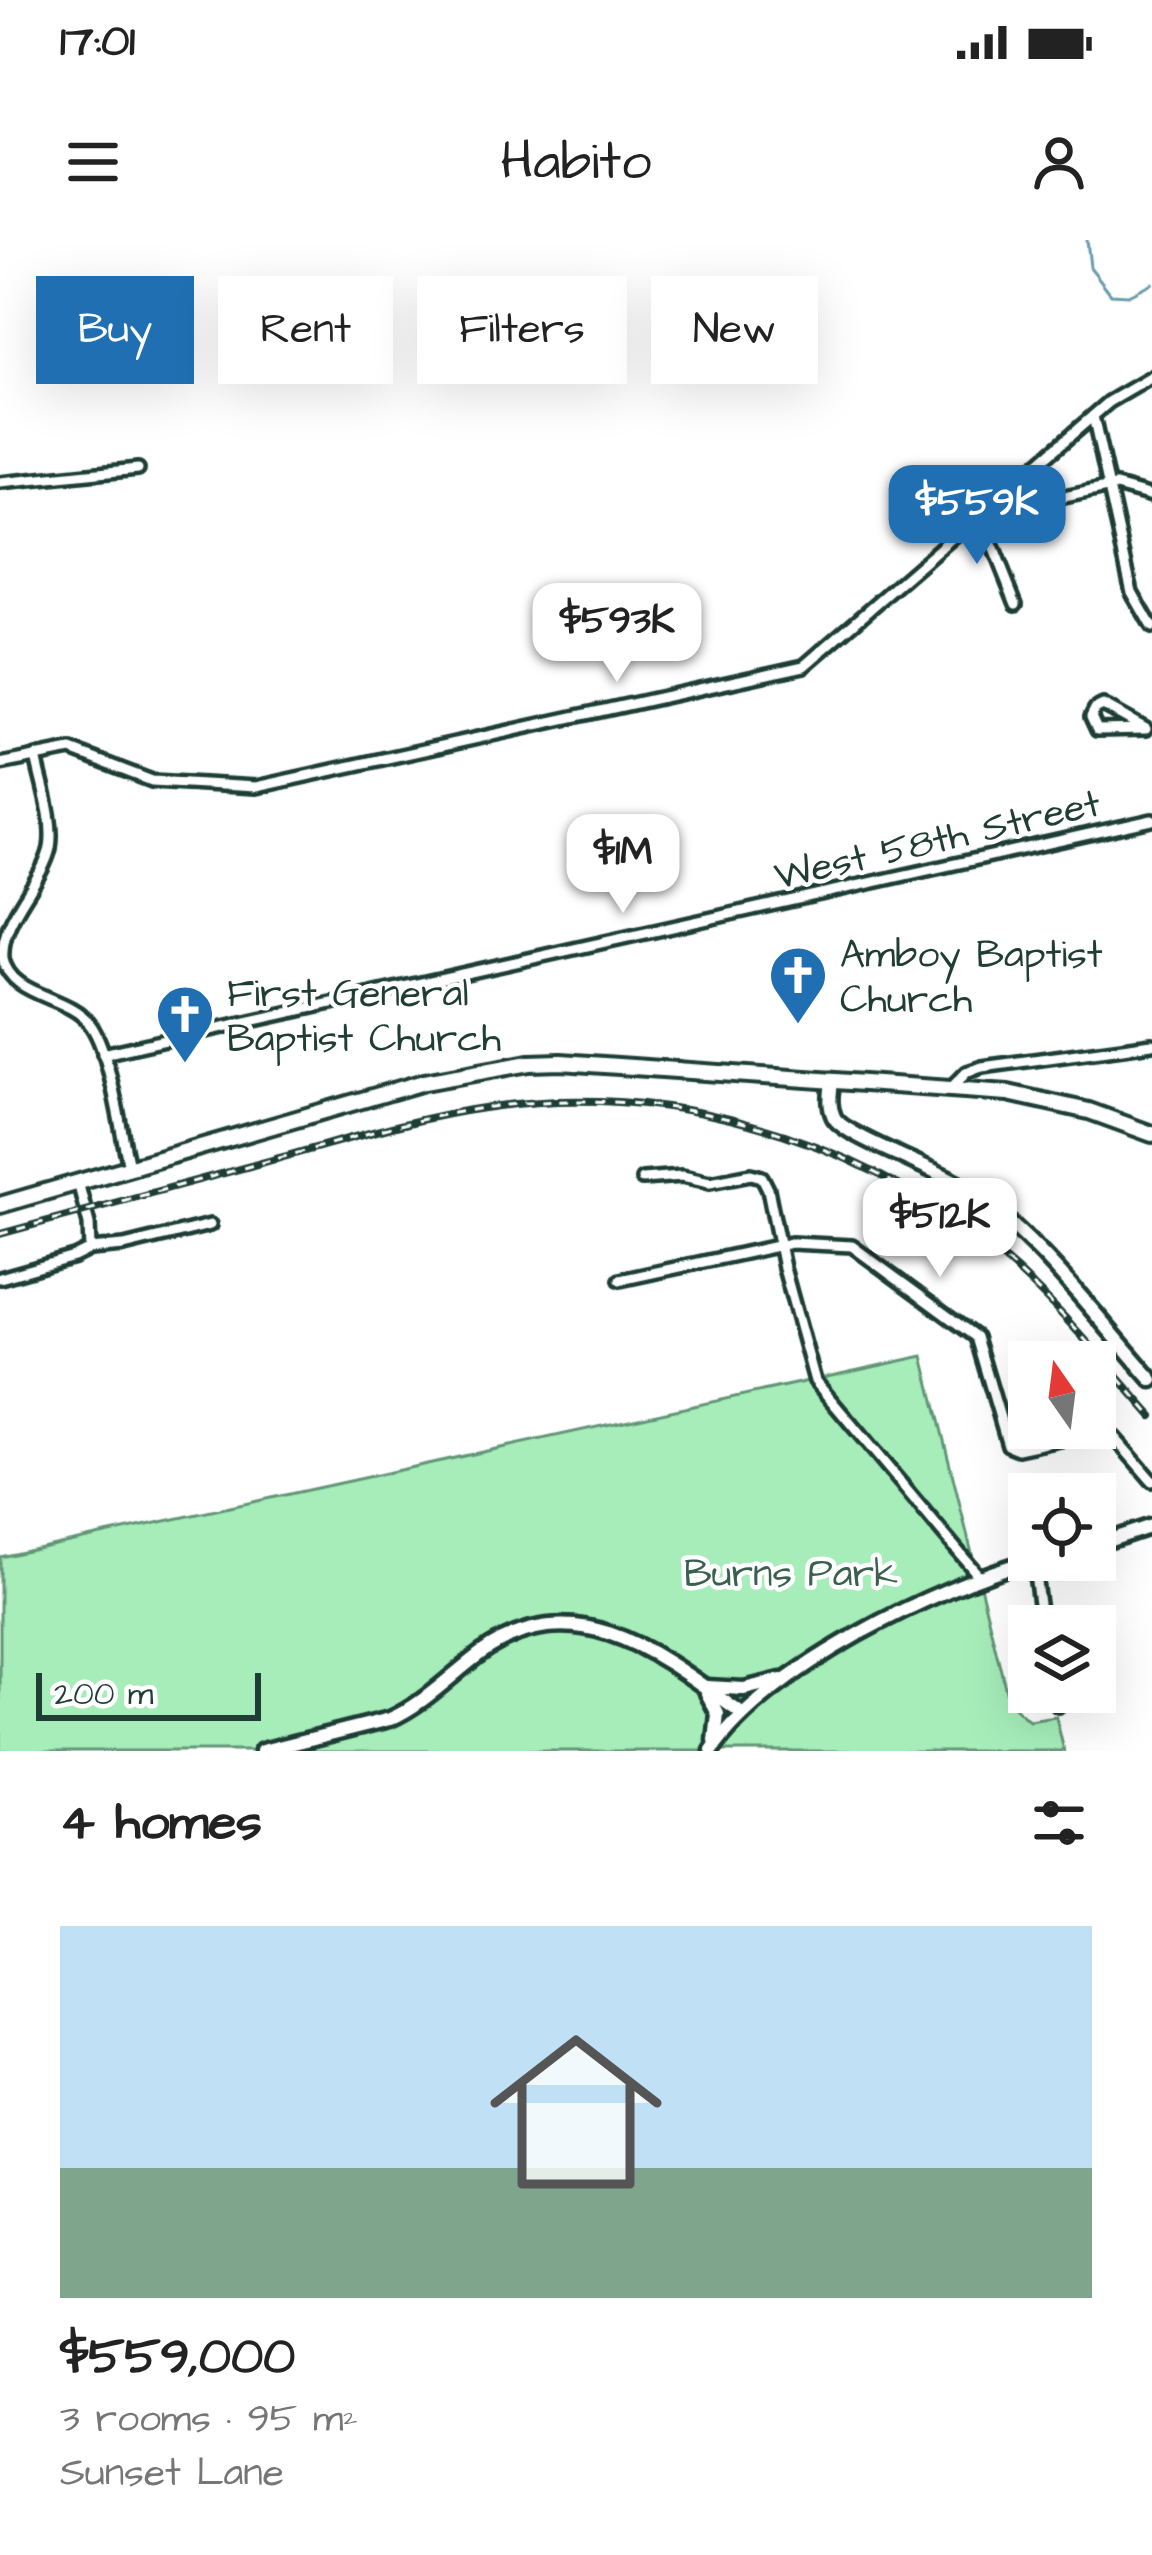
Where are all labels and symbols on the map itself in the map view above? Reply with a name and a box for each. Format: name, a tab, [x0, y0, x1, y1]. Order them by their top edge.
pin: $559K	[893, 465, 1061, 567]
pin: $593K	[533, 583, 701, 685]
street label: West 58th Street	[770, 777, 1106, 905]
pin: $1M	[565, 814, 681, 916]
place label: Amboy Baptist Church	[840, 929, 1103, 1028]
church icon: Amboy Baptist Church	[767, 944, 829, 1026]
place label: First General Baptist Church	[227, 968, 501, 1067]
church icon: First General Baptist Church	[154, 983, 216, 1065]
pin: $512K	[856, 1178, 1024, 1280]
north arrow	[1008, 1341, 1116, 1449]
park label: Burns Park	[684, 1548, 898, 1602]
scale bar	[36, 1667, 261, 1720]

